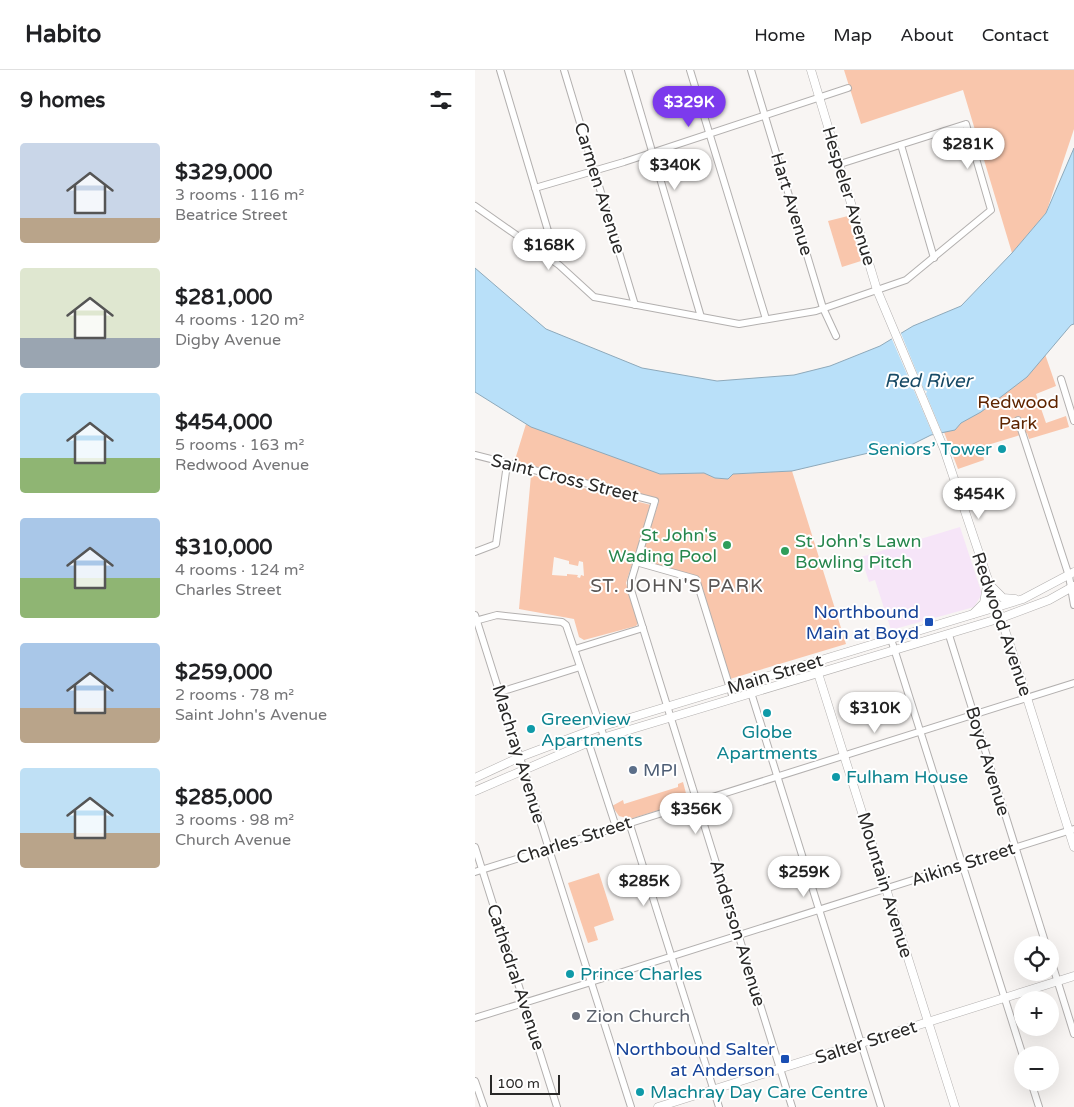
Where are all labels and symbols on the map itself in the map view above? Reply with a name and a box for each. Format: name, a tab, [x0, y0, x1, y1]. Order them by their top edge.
pin: $329K	[654, 85, 724, 128]
street label: Carmen Avenue	[570, 120, 630, 256]
street label: Hespeler Avenue	[817, 124, 881, 268]
pin: $281K	[933, 128, 1003, 170]
pin: $340K	[640, 148, 710, 191]
street label: Hart Avenue	[766, 150, 818, 258]
pin: $168K	[514, 228, 584, 271]
water label: Red River	[884, 370, 974, 392]
park label: Redwood Park	[977, 391, 1059, 434]
place label: Seniors’ Tower	[868, 438, 992, 460]
marker: Seniors’ Tower	[996, 443, 1008, 455]
street label: Saint Cross Street	[489, 449, 641, 507]
pin: $454K	[944, 478, 1014, 520]
place label: St John's Wading Pool	[608, 524, 717, 567]
place label: St John's Lawn Bowling Pitch	[795, 530, 921, 573]
marker: St John's Wading Pool	[721, 539, 733, 551]
marker: St John's Lawn Bowling Pitch	[779, 545, 791, 557]
street label: Redwood Avenue	[967, 549, 1037, 699]
district label: ST. JOHN'S PARK	[590, 575, 764, 597]
place label: Northbound Main at Boyd	[806, 601, 919, 644]
marker: Northbound Main at Boyd	[923, 616, 935, 628]
street label: Main Street	[724, 649, 826, 699]
street label: Machray Avenue	[487, 682, 551, 826]
pin: $310K	[840, 692, 910, 734]
street label: Boyd Avenue	[961, 704, 1015, 818]
marker: Globe Apartments	[761, 707, 773, 719]
place label: Greenview Apartments	[541, 708, 643, 751]
place label: Globe Apartments	[716, 721, 818, 764]
marker: Greenview Apartments	[525, 723, 537, 735]
place label: MPI	[643, 759, 678, 781]
marker: MPI	[627, 764, 639, 776]
place label: Fulham House	[846, 766, 968, 788]
marker: Fulham House	[830, 771, 842, 783]
pin: $356K	[661, 792, 731, 835]
street label: Mountain Avenue	[852, 809, 918, 961]
street label: Charles Street	[514, 811, 635, 869]
street label: Aikins Street	[908, 837, 1018, 891]
pin: $259K	[769, 856, 839, 898]
street label: Anderson Avenue	[705, 857, 771, 1009]
pin: $285K	[609, 864, 679, 907]
street label: Cathedral Avenue	[482, 901, 550, 1053]
place label: Prince Charles	[580, 963, 702, 985]
marker: Prince Charles	[564, 968, 576, 980]
place label: Zion Church	[586, 1005, 690, 1027]
marker: Zion Church	[570, 1010, 582, 1022]
street label: Salter Street	[812, 1015, 920, 1069]
place label: Northbound Salter at Anderson	[615, 1038, 775, 1081]
marker: Northbound Salter at Anderson	[779, 1053, 791, 1065]
scale bar	[490, 1072, 560, 1095]
place label: Machray Day Care Centre	[650, 1081, 868, 1103]
marker: Machray Day Care Centre	[634, 1086, 646, 1098]

